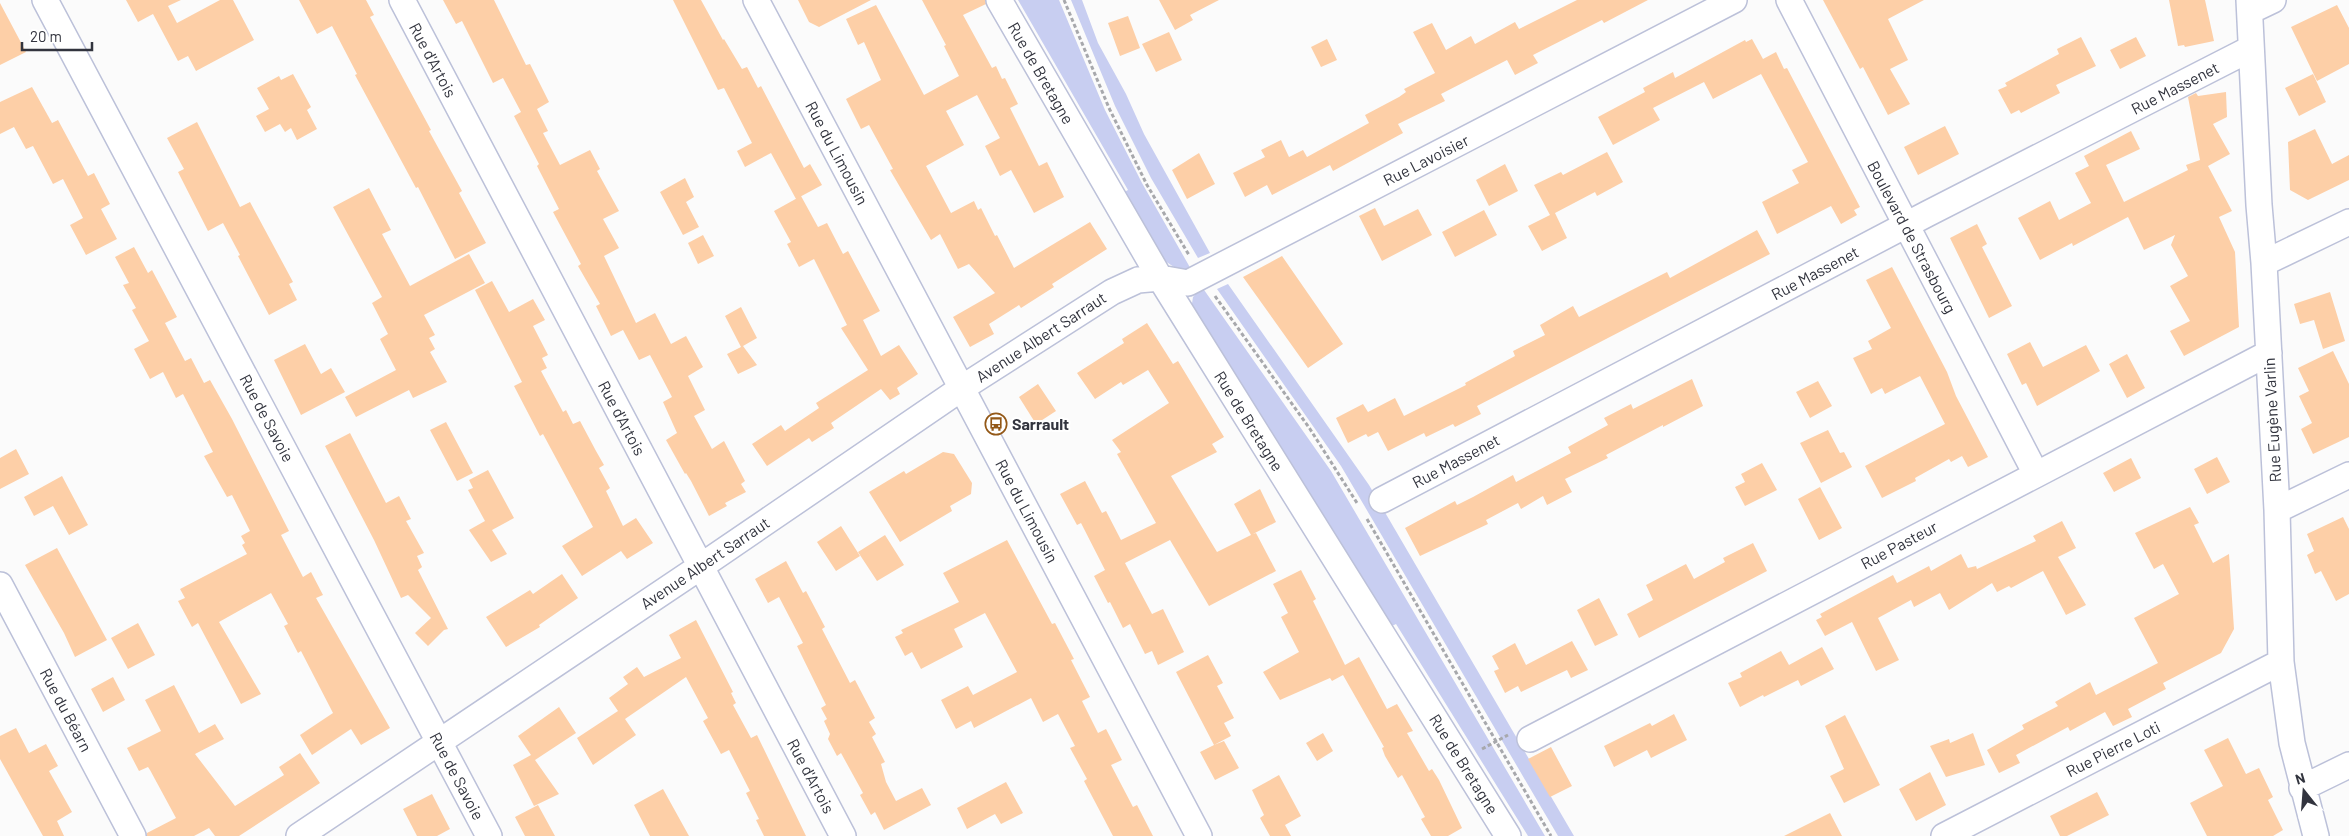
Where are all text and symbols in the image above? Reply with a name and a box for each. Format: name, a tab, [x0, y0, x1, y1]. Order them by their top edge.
street label: Rue de Bretagne	[1005, 18, 1078, 127]
street label: Rue d'Artois	[406, 19, 461, 100]
scale bar	[22, 20, 92, 52]
text: 20 m	[30, 27, 62, 45]
street label: Rue Massenet	[2128, 57, 2222, 118]
street label: Rue du Limousin	[802, 98, 873, 208]
street label: Rue Lavoisier	[1380, 130, 1472, 189]
street label: Boulevard de Strasbourg	[1864, 157, 1961, 316]
street label: Rue Massenet	[1768, 242, 1862, 304]
street label: Avenue Albert Sarraut	[972, 287, 1109, 386]
street label: Rue Eugène Varlin	[2259, 357, 2284, 483]
street label: Rue de Bretagne	[1211, 367, 1288, 474]
street label: Rue de Savoie	[236, 371, 299, 465]
street label: Rue d'Artois	[595, 377, 650, 458]
bus stop icon: Sarrault	[984, 412, 1008, 436]
place label: Sarrault	[1012, 414, 1069, 433]
street label: Rue Massenet	[1409, 430, 1503, 492]
street label: Rue du Limousin	[992, 456, 1063, 566]
street label: Avenue Albert Sarraut	[637, 512, 773, 613]
street label: Rue Pasteur	[1857, 516, 1940, 573]
street label: Rue du Béarn	[37, 665, 96, 755]
street label: Rue de Bretagne	[1426, 710, 1503, 817]
street label: Rue Pierre Loti	[2063, 717, 2163, 780]
street label: Rue de Savoie	[426, 729, 489, 823]
street label: Rue d'Artois	[784, 735, 839, 816]
north arrow	[2279, 766, 2329, 816]
text: N	[2293, 769, 2307, 788]

